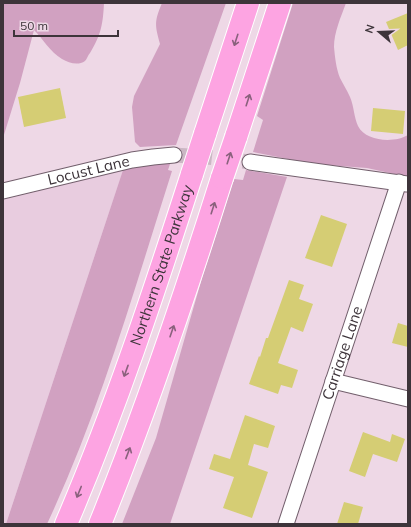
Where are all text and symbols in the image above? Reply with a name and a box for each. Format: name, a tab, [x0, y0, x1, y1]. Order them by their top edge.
scale bar	[14, 12, 118, 38]
north arrow	[359, 12, 399, 52]
text: 50 m	[20, 18, 48, 33]
text: N	[362, 23, 378, 35]
one-way arrow	[232, 33, 239, 46]
one-way arrow	[245, 94, 252, 107]
street label: Locust Lane	[46, 151, 131, 189]
one-way arrow	[226, 151, 233, 164]
street label: Northern State Parkway	[126, 182, 197, 348]
one-way arrow	[210, 201, 217, 214]
street label: Carriage Lane	[318, 303, 366, 402]
one-way arrow	[169, 325, 176, 338]
one-way arrow	[122, 364, 130, 376]
one-way arrow	[125, 448, 132, 460]
one-way arrow	[75, 485, 83, 497]

